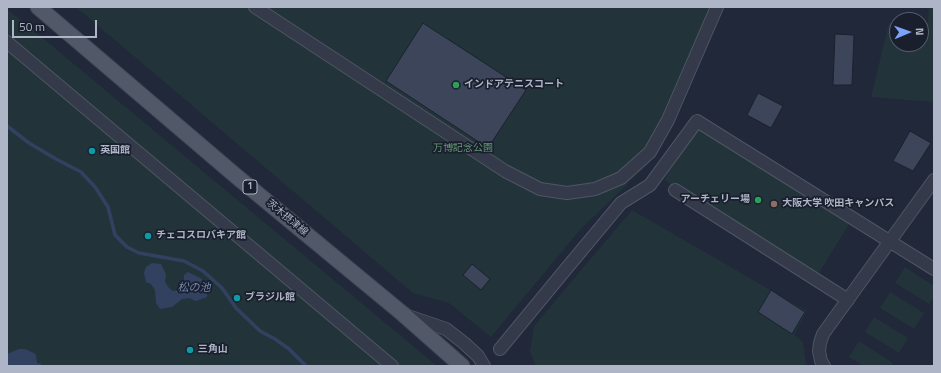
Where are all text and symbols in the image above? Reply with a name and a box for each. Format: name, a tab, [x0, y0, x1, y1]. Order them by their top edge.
scale bar	[14, 12, 99, 38]
north arrow	[889, 12, 929, 52]
text: 50 m	[19, 17, 45, 36]
text: N	[912, 28, 928, 36]
place label: インドアテニスコート	[464, 79, 564, 91]
marker: インドアテニスコート	[451, 80, 461, 90]
park label: 万博記念公園	[433, 143, 493, 155]
place label: 英国館	[100, 145, 130, 157]
marker: 英国館	[87, 146, 97, 156]
road number: 1	[243, 180, 257, 194]
place label: アーチェリー場	[681, 194, 750, 206]
marker: アーチェリー場	[753, 195, 763, 205]
street label: 茨木摂津線	[264, 197, 310, 239]
place label: 大阪大学 吹田キャンパス	[782, 198, 894, 210]
marker: 大阪大学 吹田キャンパス	[769, 199, 779, 209]
place label: チェコスロバキア館	[156, 230, 246, 242]
marker: チェコスロバキア館	[143, 231, 153, 241]
water label: 松の池	[178, 281, 210, 295]
place label: ブラジル館	[245, 292, 295, 304]
marker: ブラジル館	[232, 293, 242, 303]
place label: 三角山	[198, 344, 228, 356]
marker: 三角山	[185, 345, 195, 355]

